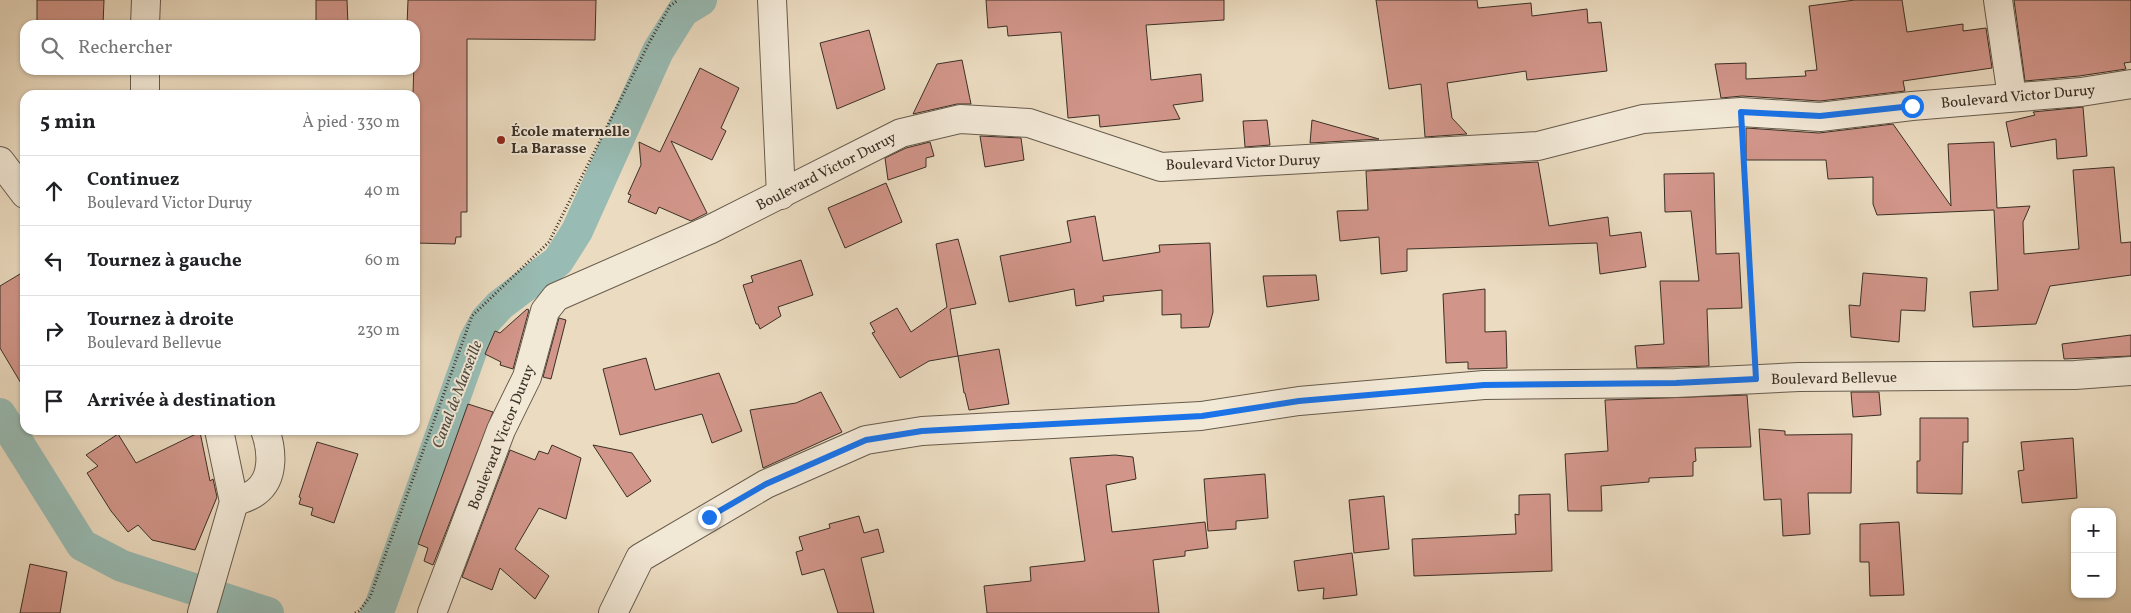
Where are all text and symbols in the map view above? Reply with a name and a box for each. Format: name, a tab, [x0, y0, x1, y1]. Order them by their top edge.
search box	[20, 20, 420, 75]
icon: search	[38, 34, 66, 62]
text: Rechercher	[78, 35, 172, 61]
street label: Boulevard Victor Duruy	[1940, 80, 2096, 115]
route start	[1901, 95, 1924, 118]
text: 5 min	[40, 108, 96, 137]
text: À pied · 330 m	[302, 112, 400, 134]
place label: École maternelle La Barasse	[511, 122, 630, 160]
street label: Boulevard Victor Duruy	[753, 128, 900, 217]
marker: École maternelle La Barasse	[495, 134, 507, 146]
street label: Boulevard Victor Duruy	[1165, 150, 1321, 177]
text: Continuez	[87, 167, 179, 193]
icon: ahead	[40, 177, 68, 205]
text: 40 m	[364, 180, 400, 202]
text: Boulevard Victor Duruy	[87, 193, 252, 215]
icon: left	[40, 247, 68, 275]
text: Tournez à gauche	[87, 248, 242, 274]
text: 60 m	[365, 250, 400, 272]
text: Tournez à droite	[87, 307, 234, 333]
icon: right	[40, 317, 68, 345]
text: 230 m	[357, 320, 400, 342]
text: Boulevard Bellevue	[87, 333, 222, 355]
water label: Canal de Marseille	[427, 337, 489, 452]
street label: Boulevard Victor Duruy	[464, 362, 541, 513]
street label: Boulevard Bellevue	[1771, 368, 1897, 391]
icon: arrive	[40, 387, 68, 415]
text: Arrivée à destination	[87, 388, 276, 414]
route end	[698, 506, 721, 529]
map controls	[2071, 508, 2116, 598]
button: +	[2071, 508, 2116, 553]
button: −	[2071, 553, 2116, 598]

